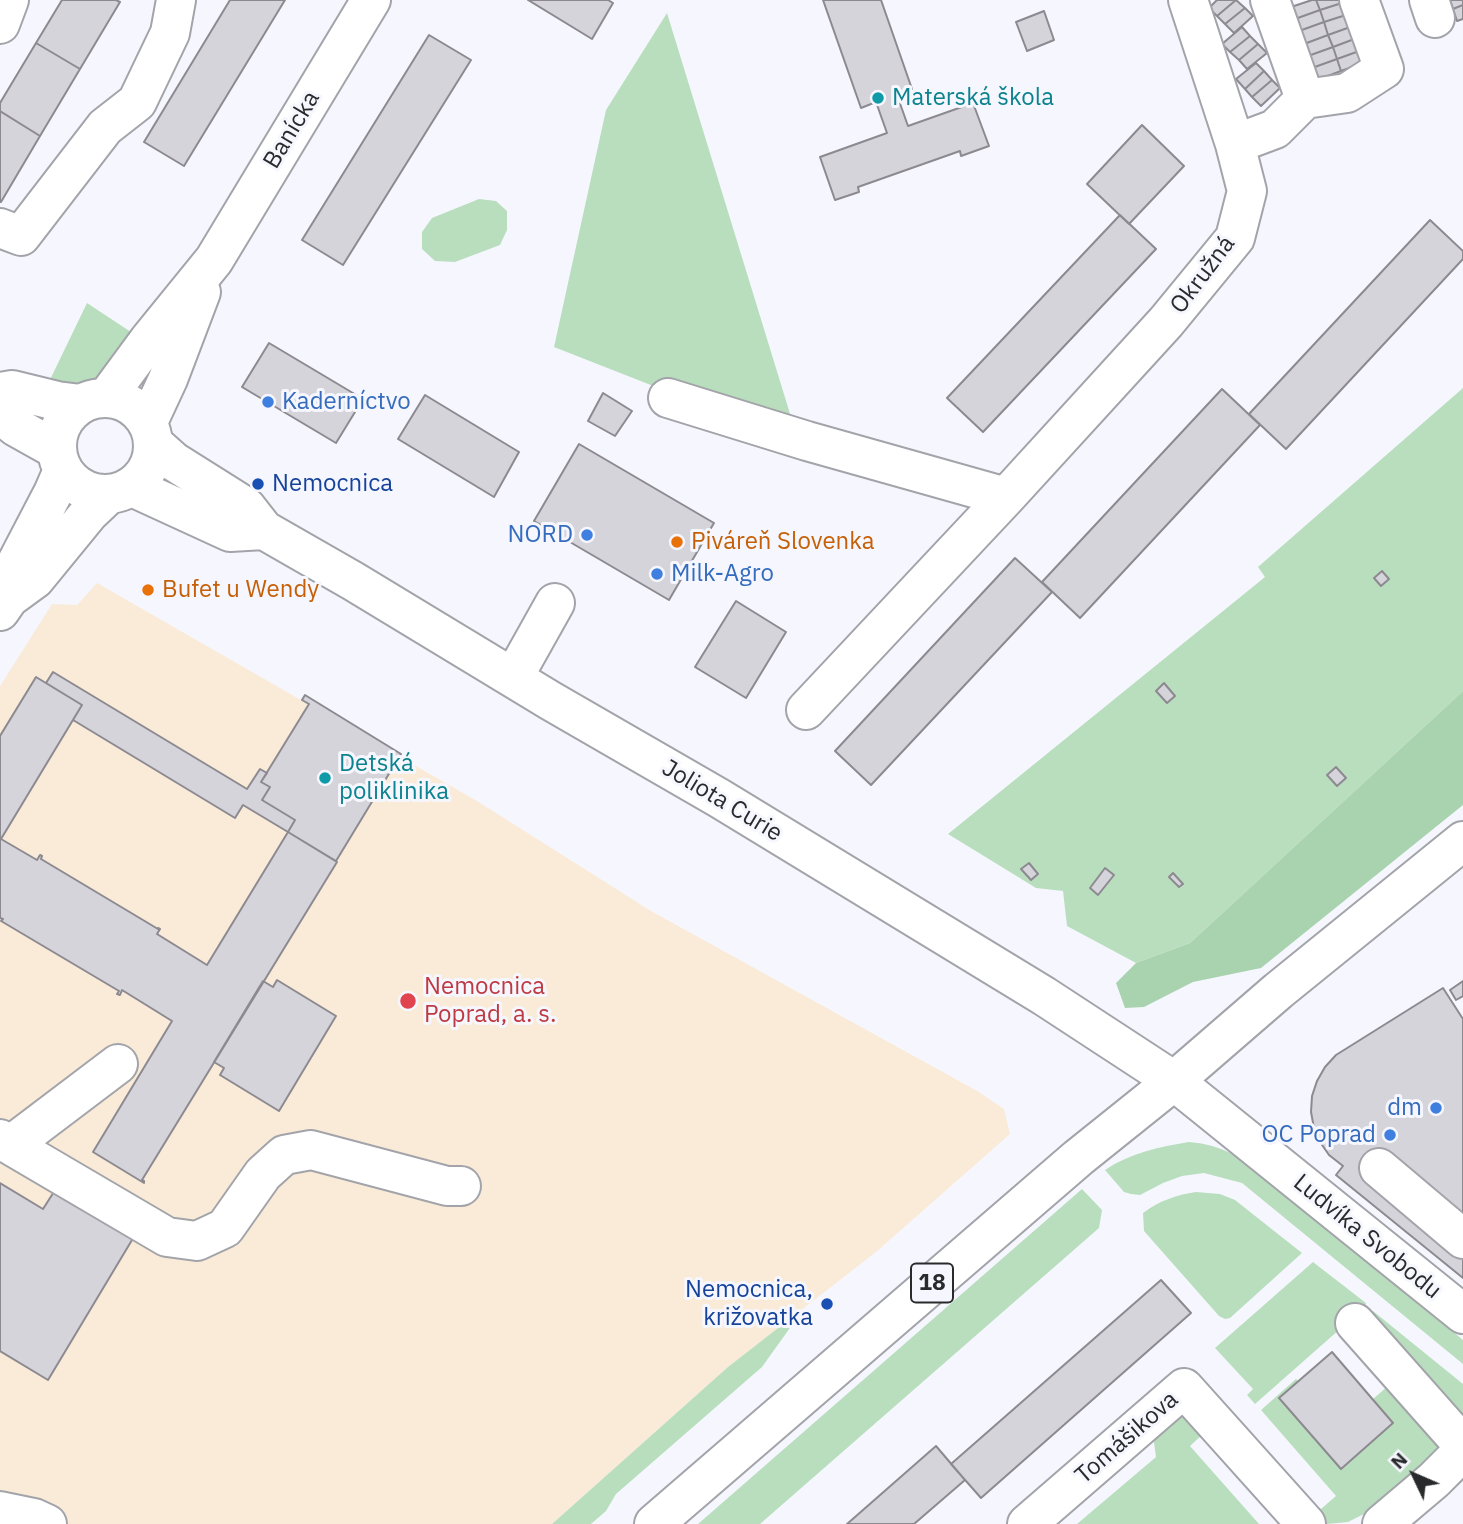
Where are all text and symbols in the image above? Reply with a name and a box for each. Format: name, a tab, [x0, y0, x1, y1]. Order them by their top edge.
place label: Materská škola	[892, 84, 1054, 112]
street label: Banícka	[258, 86, 326, 174]
marker: Materská škola	[870, 90, 886, 106]
street label: Okružná	[1165, 231, 1241, 319]
place label: Kaderníctvo	[282, 388, 411, 416]
marker: Kaderníctvo	[260, 394, 276, 410]
place label: Nemocnica	[272, 470, 393, 498]
marker: Nemocnica	[250, 476, 266, 492]
place label: NORD	[508, 521, 573, 549]
marker: NORD	[579, 527, 595, 543]
place label: Piváreň Slovenka	[691, 528, 875, 556]
marker: Piváreň Slovenka	[669, 534, 685, 550]
place label: Milk-Agro	[671, 560, 774, 588]
marker: Milk-Agro	[649, 566, 665, 582]
place label: Bufet u Wendy	[162, 576, 319, 604]
marker: Bufet u Wendy	[140, 582, 156, 598]
place label: Detská poliklinika	[339, 750, 449, 806]
street label: Joliota Curie	[657, 754, 787, 848]
marker: Detská poliklinika	[317, 770, 333, 786]
place label: Nemocnica Poprad, a. s.	[424, 973, 556, 1029]
marker: Nemocnica Poprad, a. s.	[398, 991, 418, 1011]
place label: dm	[1387, 1094, 1422, 1122]
marker: dm	[1428, 1100, 1444, 1116]
place label: OC Poprad	[1262, 1121, 1376, 1149]
marker: OC Poprad	[1382, 1127, 1398, 1143]
street label: Ludvíka Svobodu	[1287, 1169, 1447, 1305]
road number: 18	[911, 1264, 953, 1302]
place label: Nemocnica, križovatka	[685, 1276, 813, 1332]
marker: Nemocnica, križovatka	[819, 1296, 835, 1312]
street label: Tomášikova	[1070, 1385, 1184, 1491]
north arrow	[1379, 1440, 1449, 1510]
text: N	[1385, 1447, 1412, 1474]

